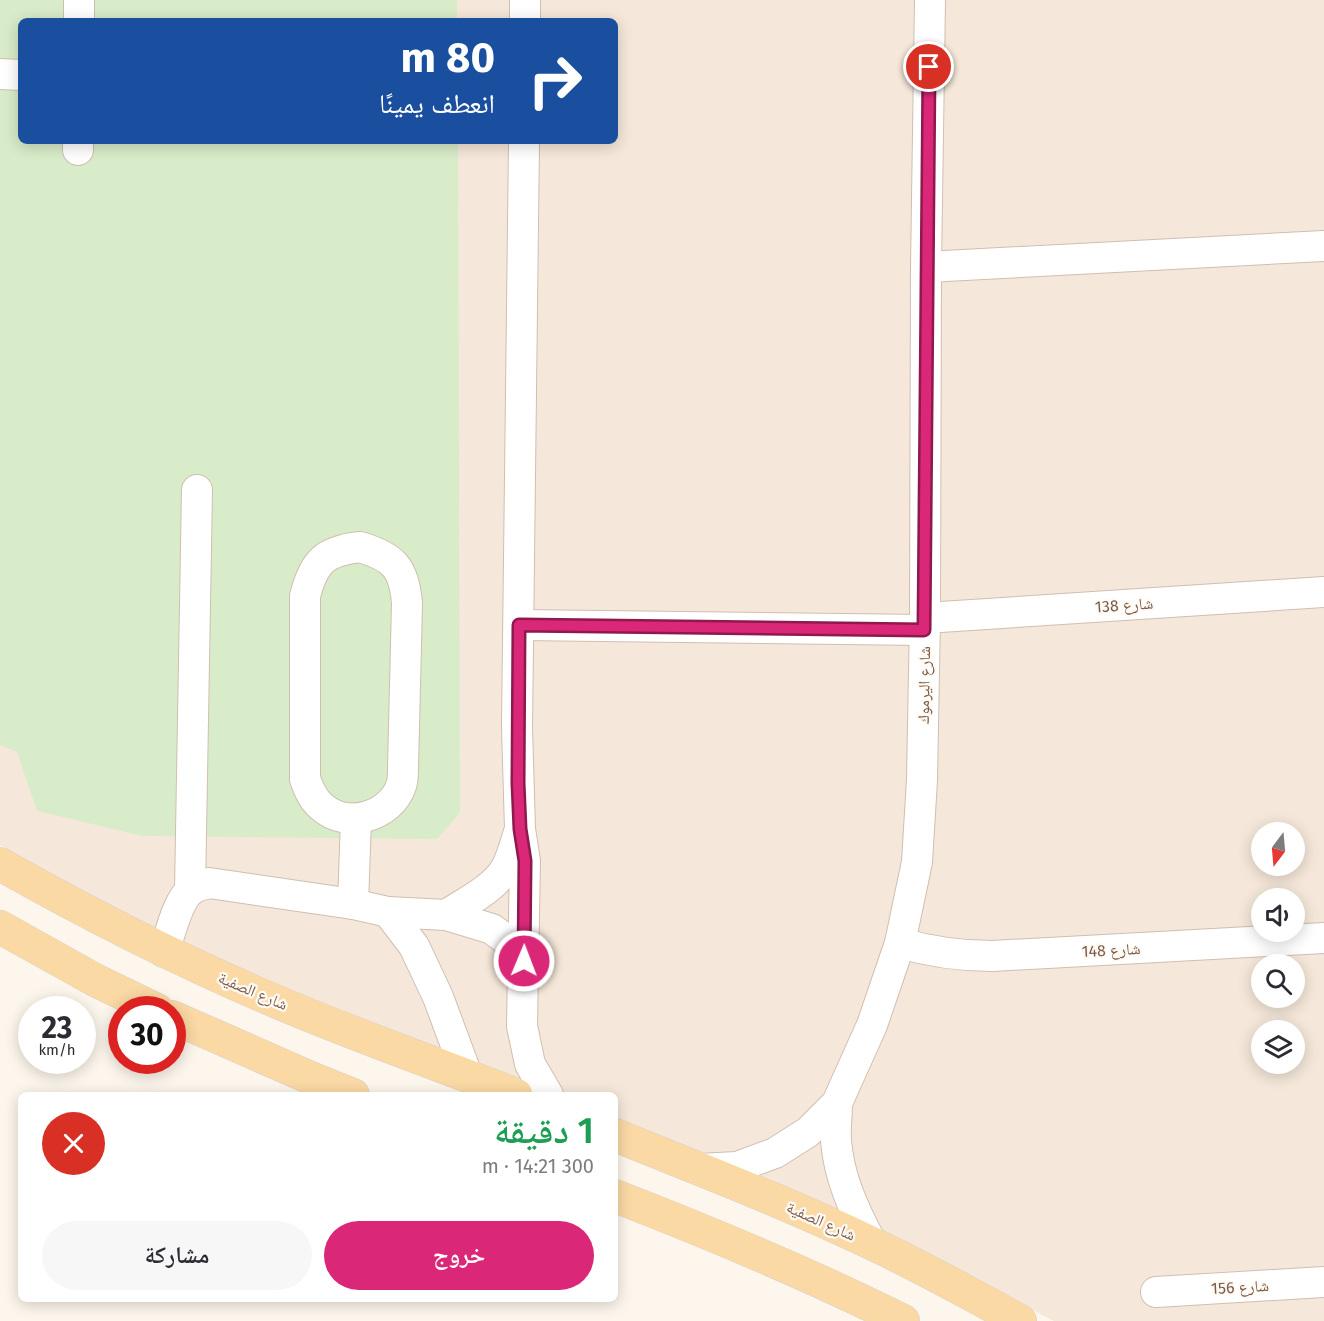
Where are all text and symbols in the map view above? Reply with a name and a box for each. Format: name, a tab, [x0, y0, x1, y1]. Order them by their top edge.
text: 80 m	[401, 33, 495, 83]
pin	[903, 41, 954, 92]
icon: right	[516, 42, 594, 120]
icon: arrive	[912, 50, 945, 83]
text: انعطف يمينًا	[379, 88, 495, 120]
street label: شارع 138	[1094, 593, 1154, 618]
street label: شارع اليرموك	[914, 646, 935, 724]
north arrow	[1251, 822, 1305, 876]
map controls	[1251, 822, 1305, 1074]
button: sound	[1251, 888, 1305, 942]
position arrow	[492, 929, 556, 993]
street label: شارع 148	[1081, 939, 1141, 962]
button: search	[1251, 954, 1305, 1008]
street label: شارع الصفية	[215, 968, 291, 1015]
speed limit sign: 30	[108, 996, 186, 1074]
text: 23	[42, 1010, 72, 1046]
button: layers	[1251, 1020, 1305, 1074]
text: km/h	[38, 1041, 76, 1059]
text: 1 دقيقة	[494, 1109, 594, 1153]
button: close	[42, 1112, 105, 1175]
text: 300 m · 14:21	[482, 1154, 594, 1178]
street label: شارع الصفية	[783, 1197, 858, 1246]
button: مشاركة	[42, 1221, 312, 1290]
button: خروج	[324, 1221, 594, 1290]
street label: شارع 156	[1210, 1276, 1270, 1299]

